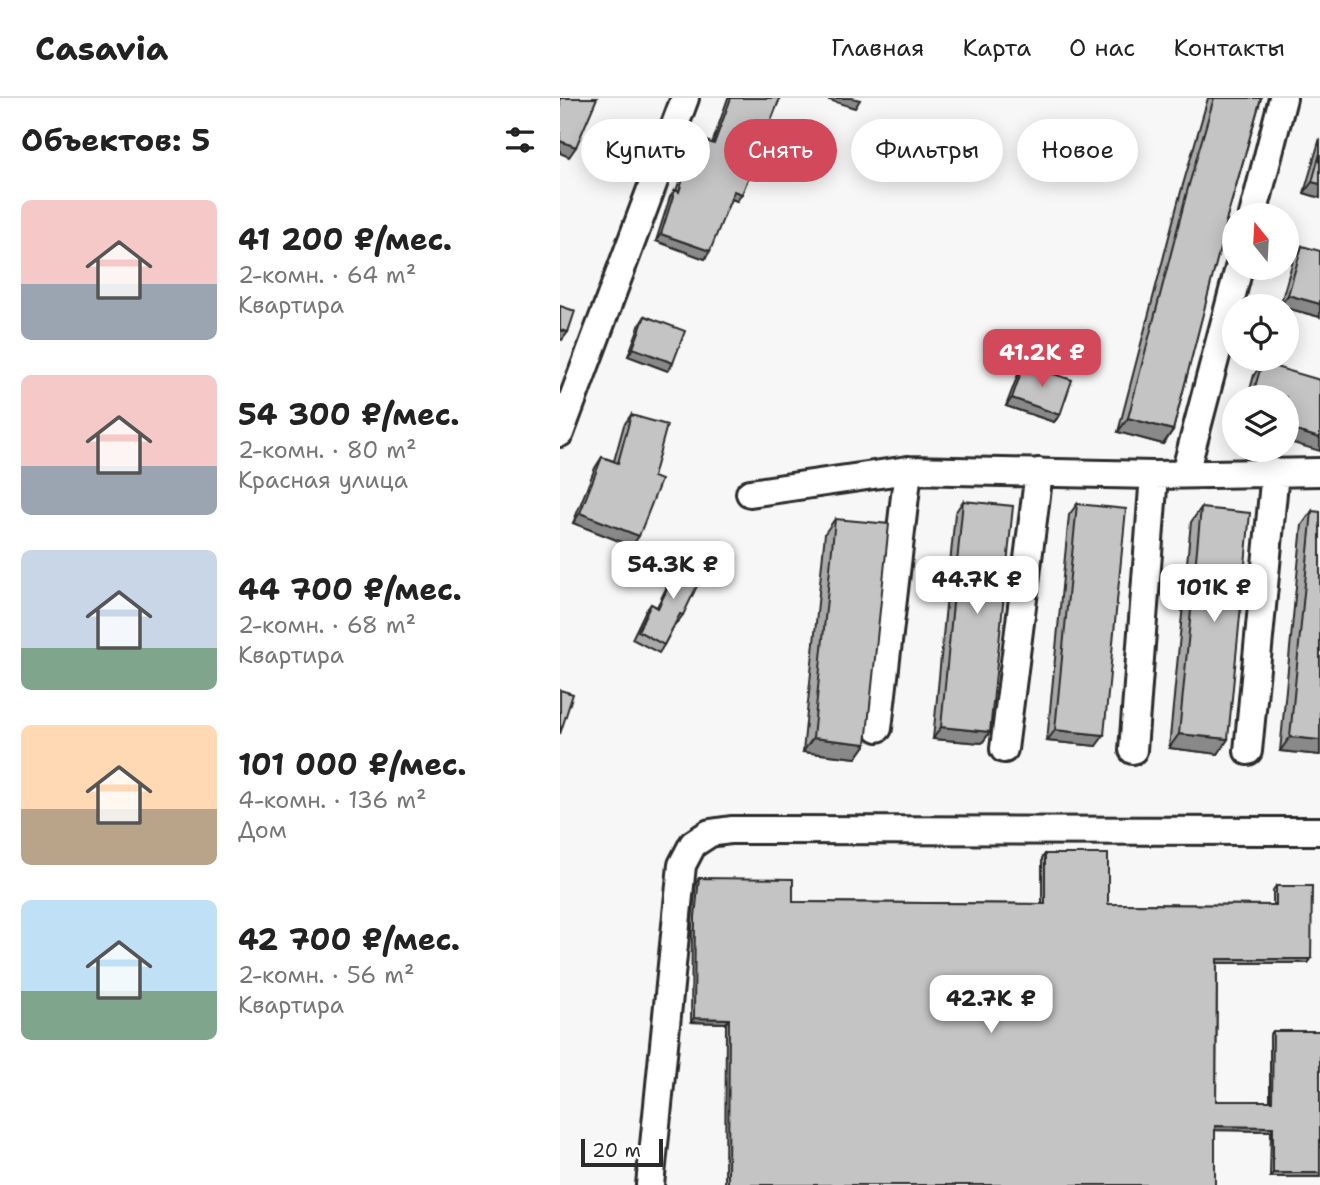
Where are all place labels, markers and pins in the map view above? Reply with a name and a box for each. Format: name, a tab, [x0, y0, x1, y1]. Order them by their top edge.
pin: 41.2K ₽	[977, 330, 1107, 389]
pin: 54.3K ₽	[608, 542, 738, 601]
pin: 44.7K ₽	[912, 556, 1042, 616]
pin: 101K ₽	[1157, 564, 1271, 624]
pin: 42.7K ₽	[926, 976, 1056, 1035]

